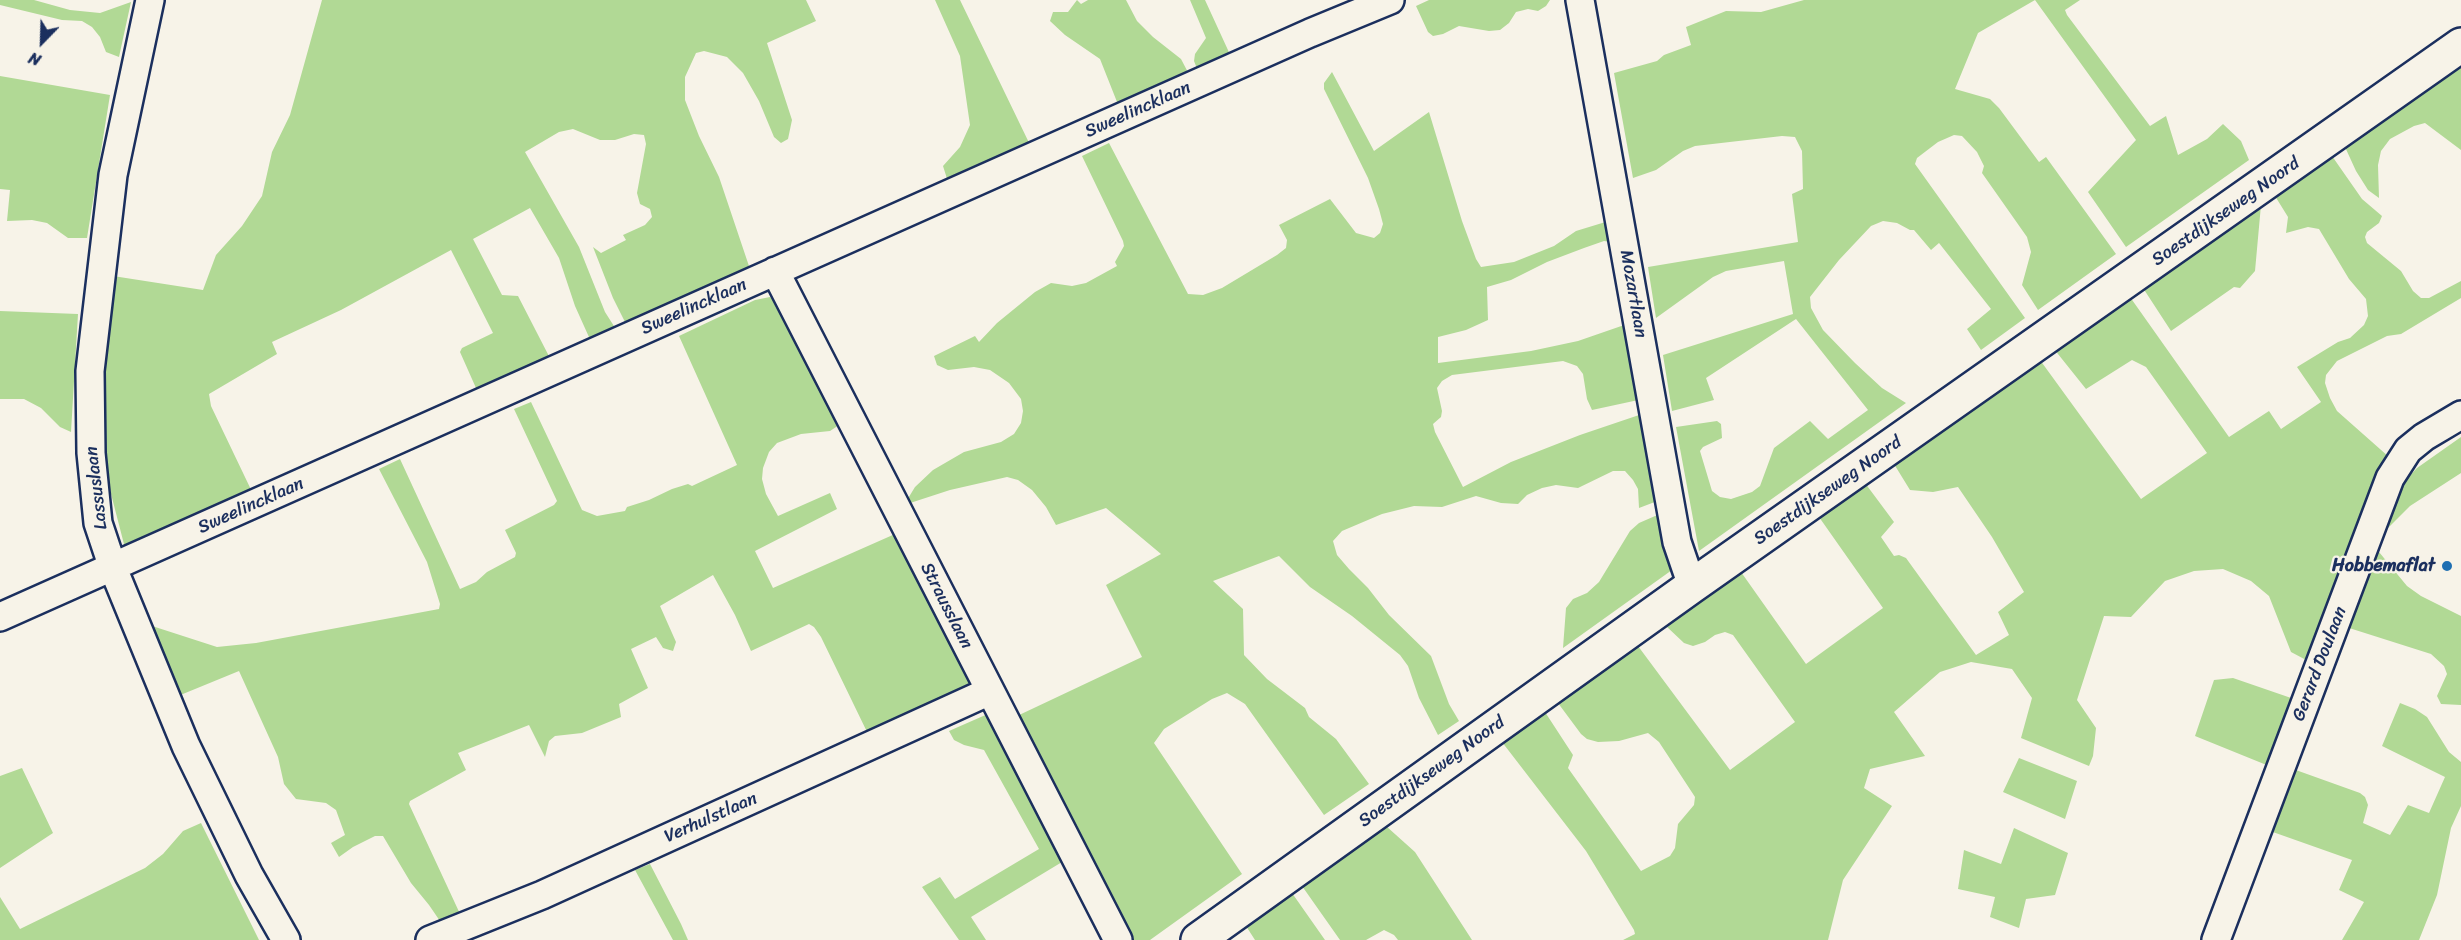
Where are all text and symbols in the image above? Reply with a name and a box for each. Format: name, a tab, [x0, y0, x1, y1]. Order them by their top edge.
north arrow	[12, 12, 72, 72]
text: N	[24, 44, 46, 75]
street label: Sweelincklaan	[1082, 77, 1194, 143]
street label: Soestdijkseweg Noord	[2148, 153, 2304, 271]
street label: Mozartlaan	[1615, 248, 1651, 340]
street label: Sweelincklaan	[638, 274, 750, 340]
street label: Soestdijkseweg Noord	[1750, 432, 1906, 550]
street label: Lassuslaan	[81, 445, 113, 531]
street label: Sweelincklaan	[195, 473, 307, 539]
place label: Hobbemaflat	[2332, 555, 2435, 577]
street label: Strausslaan	[915, 559, 977, 653]
marker: Hobbemaflat	[2440, 559, 2454, 573]
street label: Gerard Doulaan	[2288, 604, 2352, 724]
street label: Soestdijkseweg Noord	[1355, 712, 1509, 832]
street label: Verhulstlaan	[661, 788, 761, 848]

